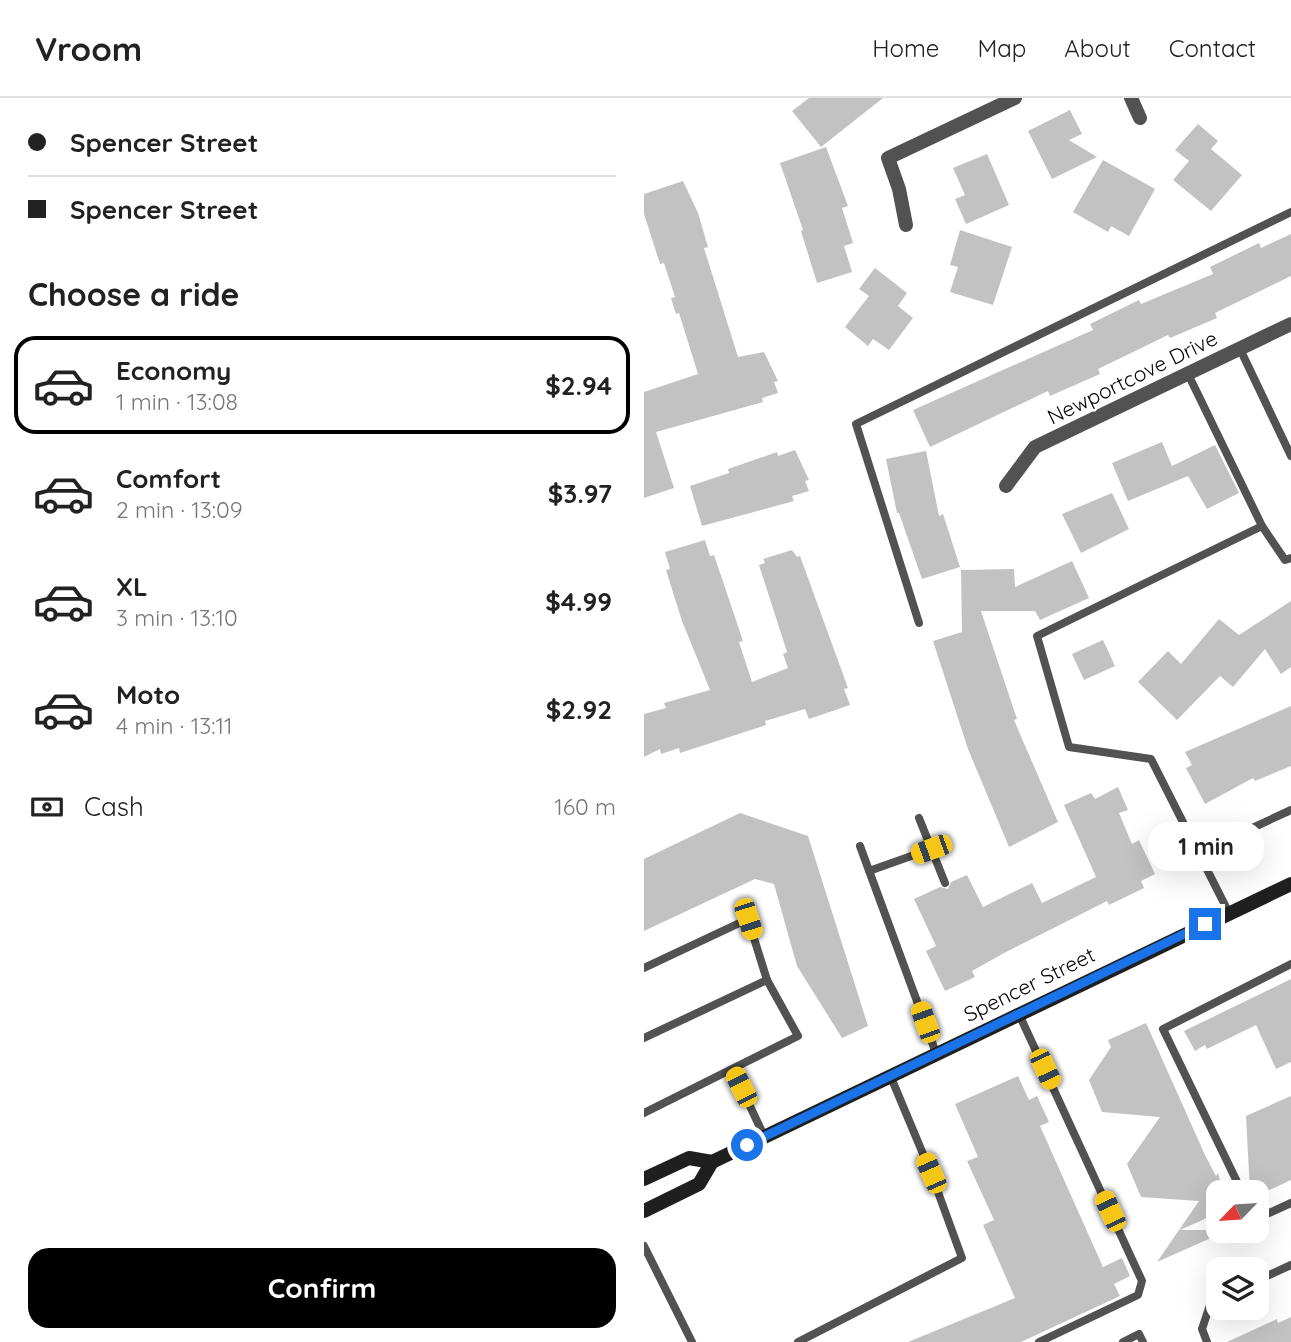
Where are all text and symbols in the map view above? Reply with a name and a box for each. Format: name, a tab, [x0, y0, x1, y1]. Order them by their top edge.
text: Vroom	[35, 28, 142, 69]
text: Home	[872, 33, 939, 63]
text: Map	[977, 33, 1026, 63]
text: About	[1064, 33, 1131, 63]
text: Contact	[1169, 33, 1256, 63]
text: Spencer Street	[70, 126, 258, 159]
text: Spencer Street	[70, 193, 258, 226]
text: Choose a ride	[28, 274, 240, 314]
street label: Newportcove Drive	[1043, 325, 1221, 429]
icon: car	[32, 354, 95, 417]
text: Economy	[116, 354, 231, 387]
text: $2.94	[545, 369, 612, 402]
text: 1 min · 13:08	[116, 387, 238, 416]
icon: car	[32, 462, 95, 525]
text: Comfort	[116, 462, 221, 495]
text: $3.97	[548, 477, 612, 510]
text: 2 min · 13:09	[116, 495, 243, 524]
icon: car	[32, 570, 95, 633]
text: XL	[116, 570, 148, 603]
text: $4.99	[545, 585, 612, 618]
text: 3 min · 13:10	[116, 603, 238, 632]
icon: car	[32, 678, 95, 741]
text: Moto	[116, 678, 180, 711]
text: $2.92	[546, 693, 612, 726]
text: 4 min · 13:11	[116, 711, 233, 740]
icon: cash	[28, 788, 66, 826]
text: Cash	[84, 790, 144, 823]
text: 160 m	[554, 792, 616, 821]
callout: 1 min	[1147, 822, 1263, 872]
car	[908, 832, 955, 866]
text: 1 min	[1178, 832, 1234, 861]
car	[732, 896, 765, 942]
route end	[1189, 908, 1221, 940]
street label: Spencer Street	[959, 941, 1099, 1027]
car	[908, 999, 943, 1045]
car	[1027, 1046, 1064, 1092]
car	[723, 1064, 760, 1110]
route start	[731, 1129, 763, 1161]
car	[913, 1150, 950, 1196]
north arrow	[1206, 1180, 1269, 1242]
map controls	[1206, 1180, 1269, 1320]
car	[1092, 1188, 1129, 1234]
button: Confirm	[28, 1248, 616, 1328]
button: layers	[1206, 1257, 1269, 1320]

